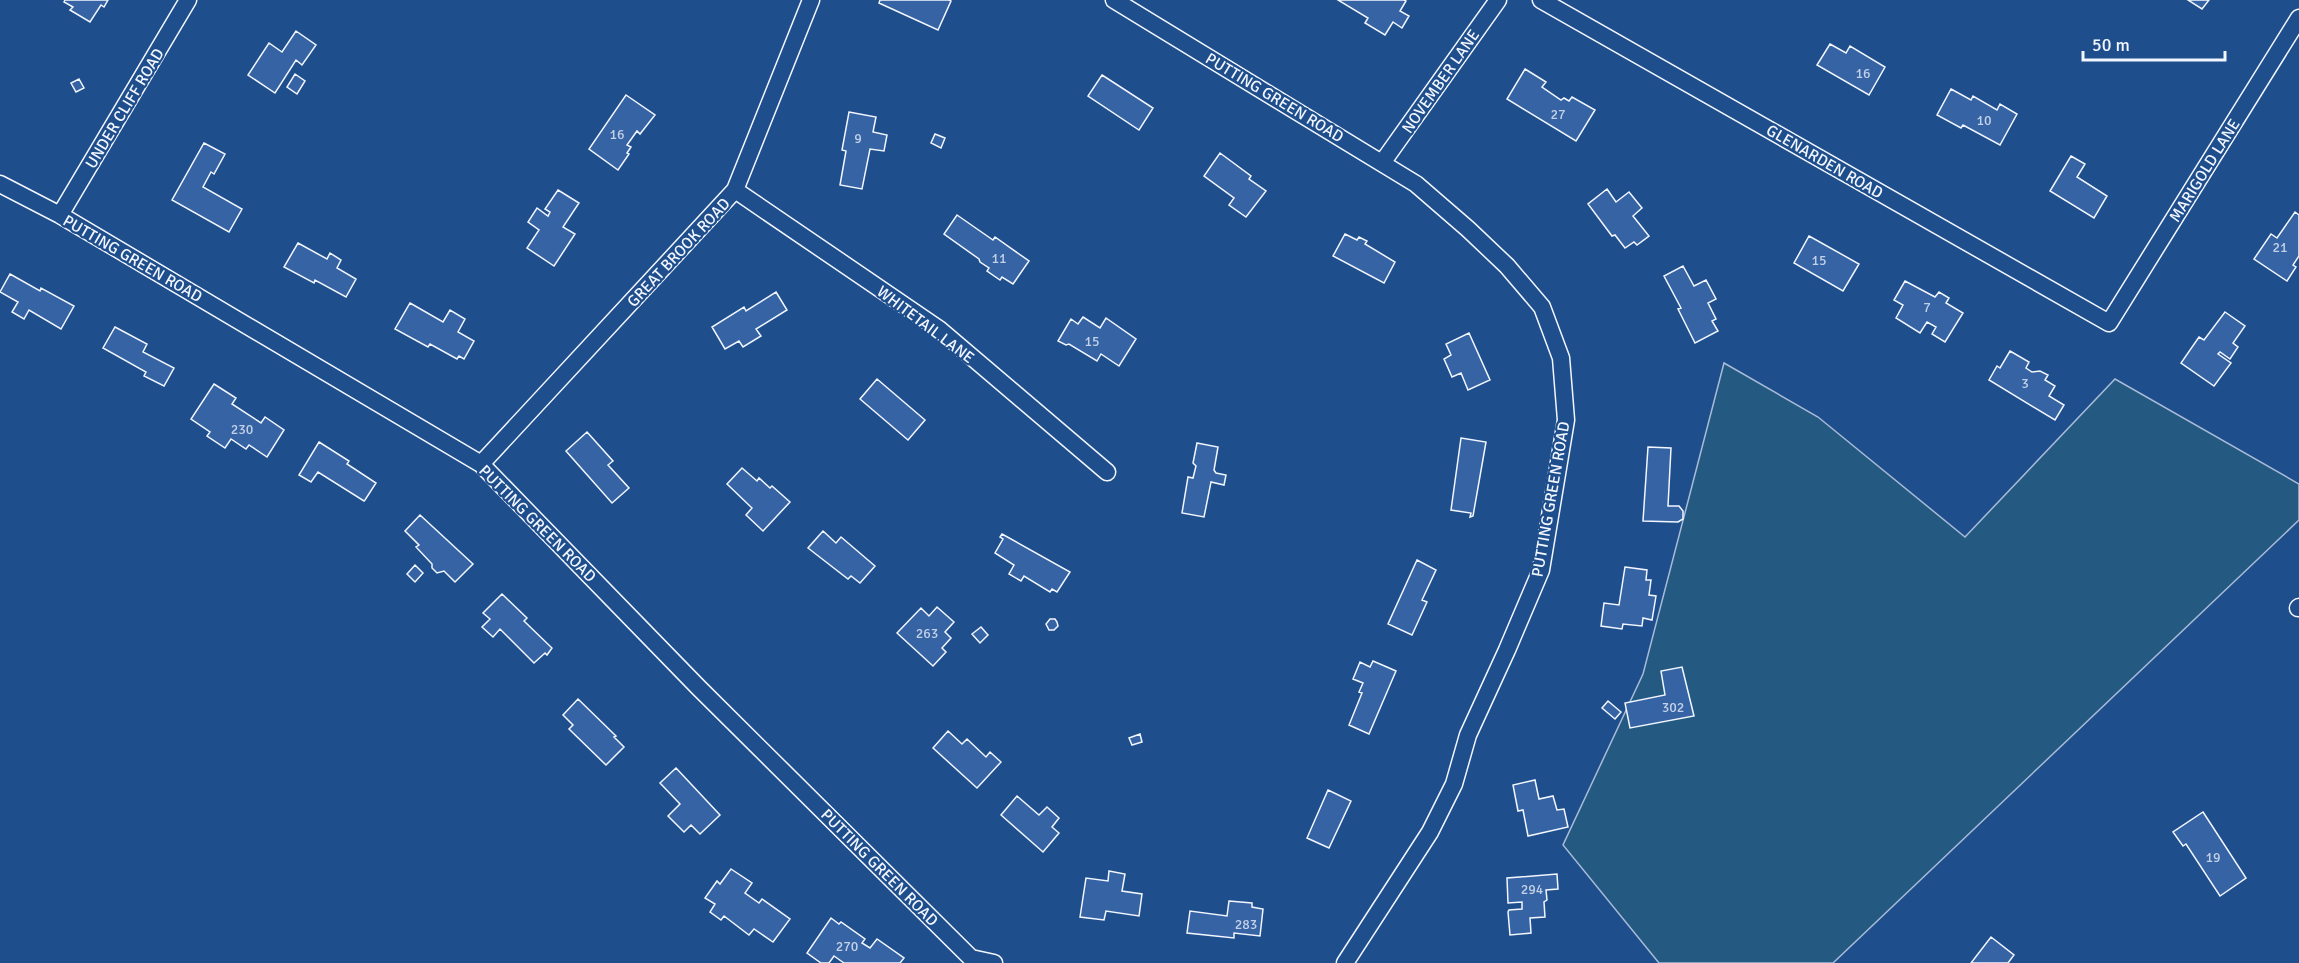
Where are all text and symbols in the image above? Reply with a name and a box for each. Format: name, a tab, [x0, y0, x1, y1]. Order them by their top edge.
scale bar	[2083, 24, 2226, 62]
street label: NOVEMBER LANE	[1398, 26, 1484, 137]
text: 50 m	[2092, 34, 2130, 56]
street label: UNDER CLIFF ROAD	[81, 45, 169, 172]
street label: PUTTING GREEN ROAD	[1202, 49, 1347, 147]
house number: 16	[1855, 65, 1871, 82]
house number: 27	[1550, 106, 1566, 123]
house number: 10	[1976, 112, 1992, 129]
street label: MARIGOLD LANE	[2165, 115, 2245, 226]
street label: GLENARDEN ROAD	[1763, 120, 1886, 203]
house number: 16	[609, 126, 625, 143]
house number: 9	[854, 130, 862, 147]
street label: GREAT BROOK ROAD	[623, 194, 735, 311]
street label: PUTTING GREEN ROAD	[59, 211, 206, 307]
house number: 21	[2272, 239, 2288, 256]
house number: 11	[991, 250, 1007, 267]
house number: 15	[1811, 252, 1827, 269]
street label: WHITETAIL LANE	[873, 282, 978, 368]
house number: 7	[1923, 299, 1931, 316]
house number: 15	[1084, 333, 1100, 350]
house number: 3	[2021, 375, 2029, 392]
street label: PUTTING GREEN ROAD	[1527, 420, 1575, 579]
house number: 230	[231, 421, 253, 438]
street label: PUTTING GREEN ROAD	[474, 461, 600, 587]
house number: 263	[916, 625, 938, 642]
house number: 302	[1662, 699, 1684, 716]
street label: PUTTING GREEN ROAD	[816, 805, 942, 931]
house number: 19	[2205, 849, 2221, 866]
house number: 294	[1521, 881, 1544, 898]
house number: 283	[1235, 916, 1257, 933]
house number: 270	[836, 938, 858, 955]

